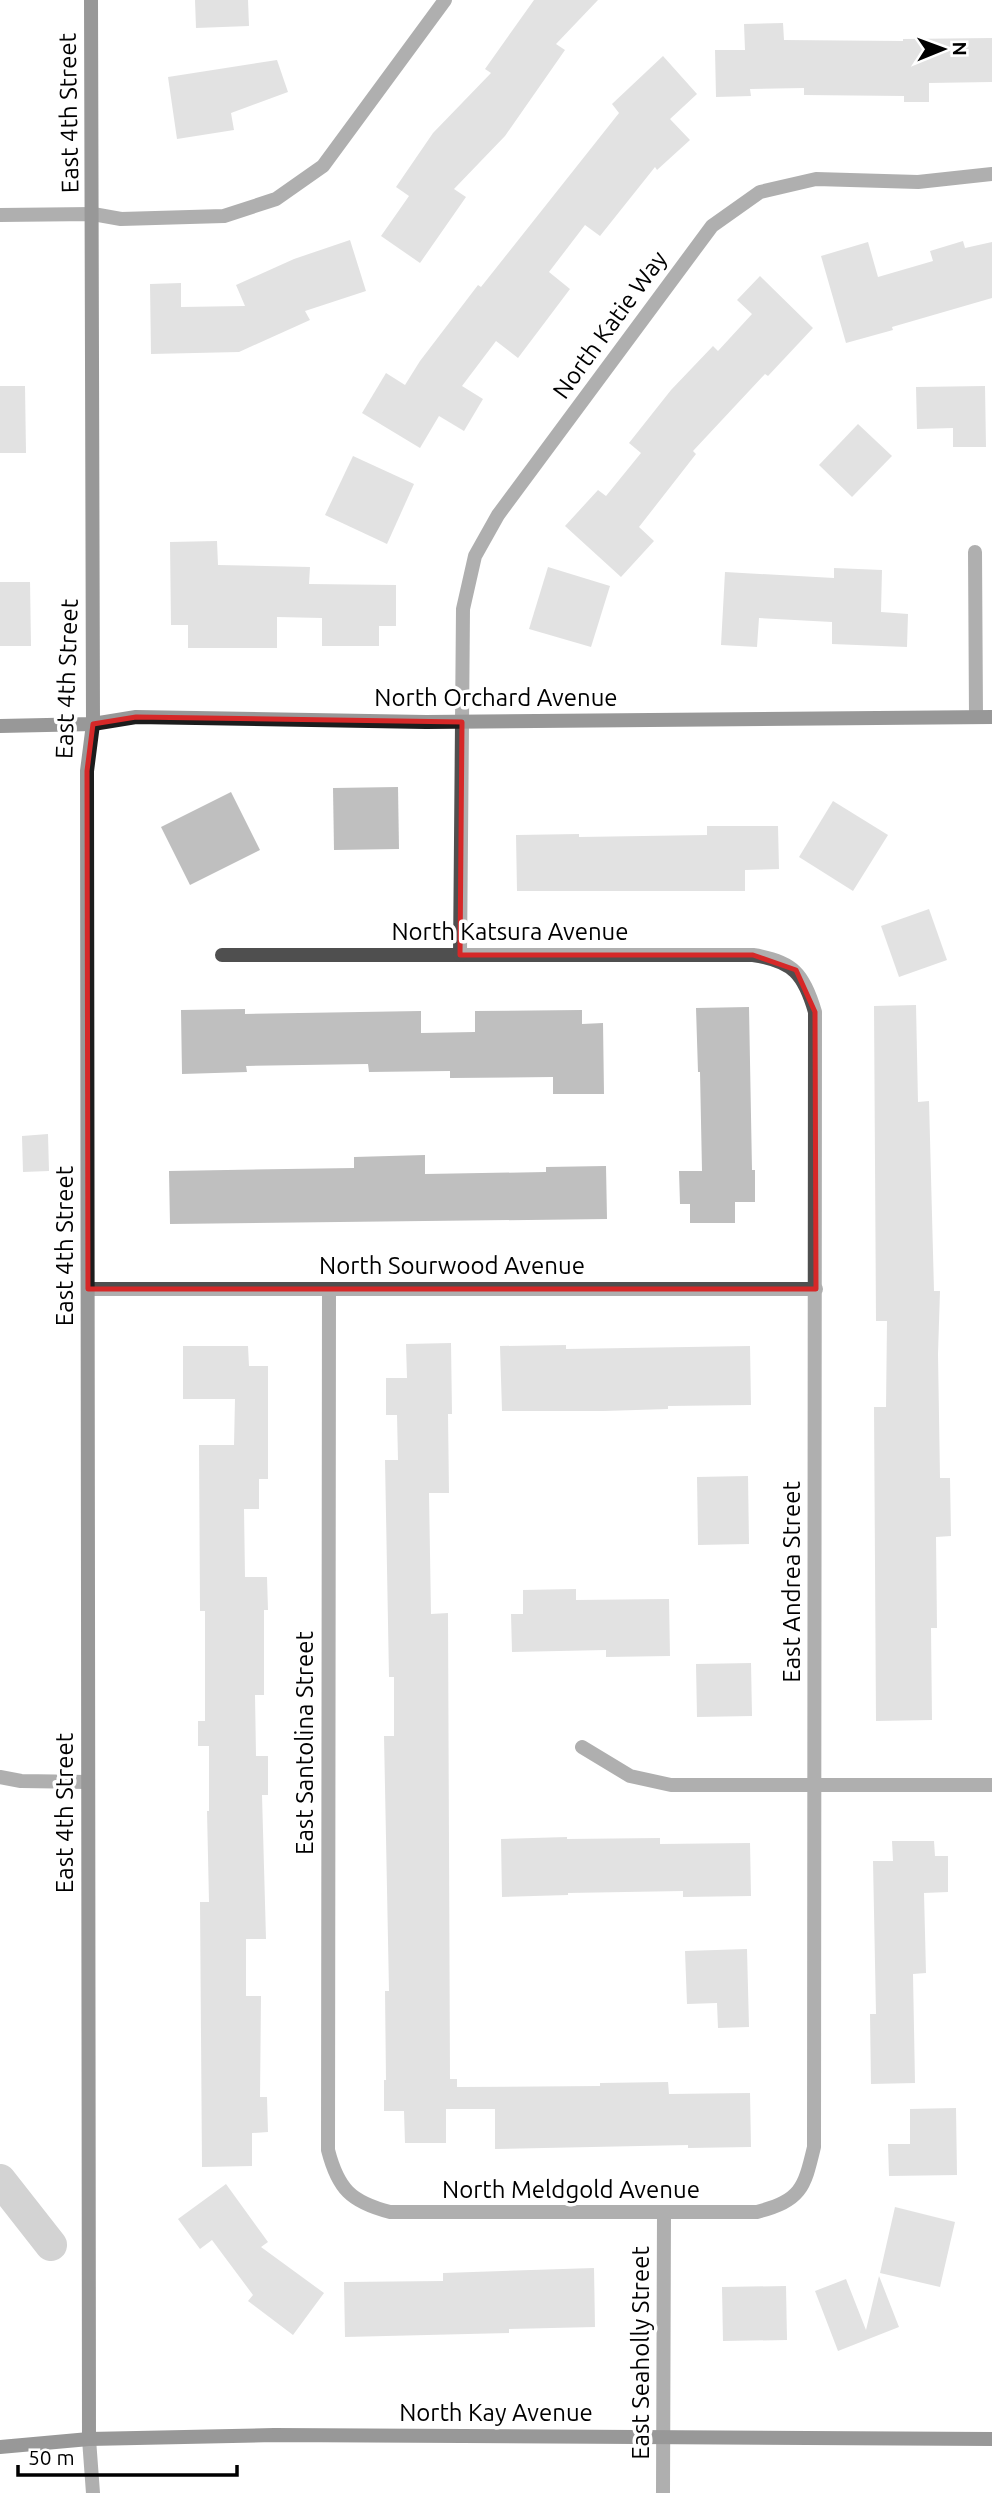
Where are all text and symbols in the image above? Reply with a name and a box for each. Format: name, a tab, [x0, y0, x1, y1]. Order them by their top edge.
north arrow	[908, 14, 978, 84]
street label: East 4th Street	[54, 32, 83, 193]
text: N	[949, 41, 971, 56]
street label: North Katie Way	[547, 245, 672, 404]
street label: East 4th Street	[50, 598, 83, 760]
street label: North Orchard Avenue	[374, 684, 618, 711]
street label: North Katsura Avenue	[391, 918, 629, 945]
street label: East 4th Street	[51, 1165, 78, 1326]
street label: North Sourwood Avenue	[319, 1252, 585, 1279]
street label: East Andrea Street	[778, 1481, 805, 1683]
street label: East Santolina Street	[291, 1631, 318, 1855]
street label: East 4th Street	[51, 1732, 78, 1893]
street label: North Meldgold Avenue	[442, 2176, 700, 2203]
street label: East Seaholly Street	[627, 2246, 654, 2460]
street label: North Kay Avenue	[399, 2399, 593, 2426]
scale bar	[18, 2434, 236, 2478]
text: 50 m	[28, 2445, 75, 2469]

